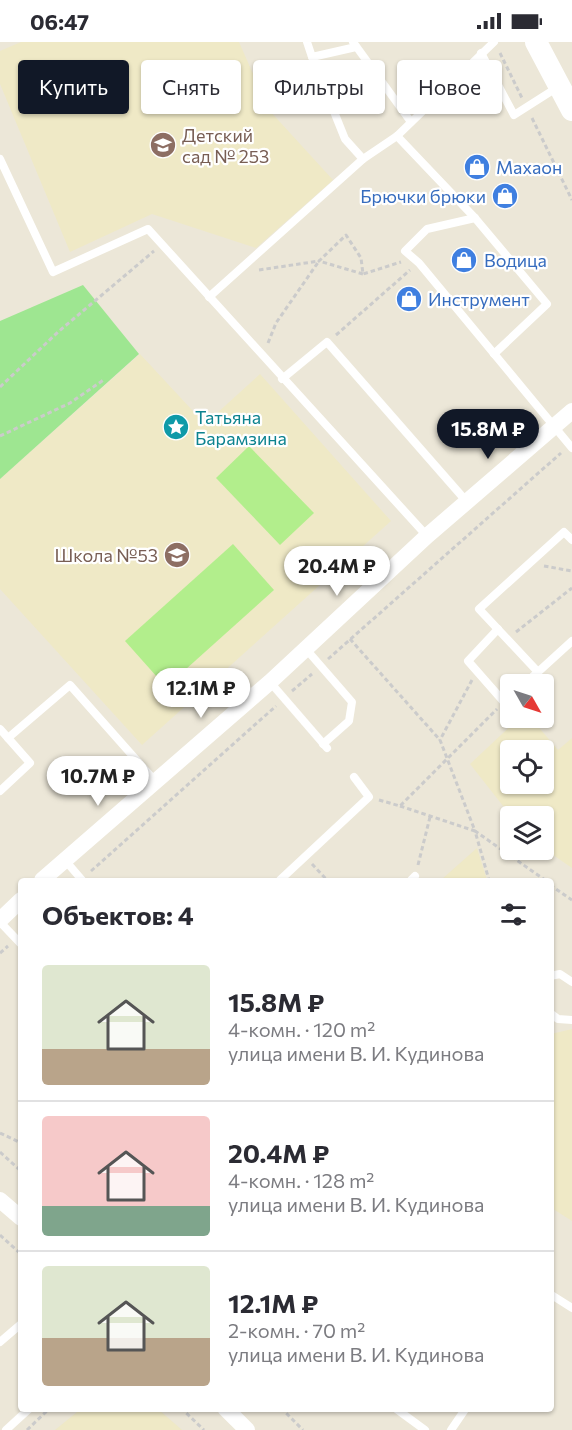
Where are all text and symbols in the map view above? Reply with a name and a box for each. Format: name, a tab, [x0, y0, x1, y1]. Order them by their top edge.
text: 06:47	[30, 8, 89, 35]
chip: Купить	[18, 60, 129, 114]
chip: Снять	[141, 60, 241, 114]
chip: Фильтры	[253, 60, 385, 114]
chip: Новое	[397, 60, 502, 114]
place label: Детский сад № 253	[182, 124, 269, 167]
school or university icon: Детский сад № 253	[148, 130, 178, 160]
shop icon: Махаон	[462, 152, 492, 182]
place label: Махаон	[496, 156, 562, 178]
shop icon: Брючки брюки	[490, 181, 520, 211]
place label: Брючки брюки	[360, 185, 486, 207]
shop icon: Водица	[449, 245, 479, 275]
place label: Водица	[484, 249, 547, 271]
shop icon: Инструмент	[394, 284, 424, 314]
place label: Инструмент	[428, 288, 530, 310]
place label: Татьяна Барамзина	[195, 406, 287, 449]
pin: 15.8M ₽	[433, 409, 543, 460]
place icon: Татьяна Барамзина	[161, 412, 191, 442]
text: 15.8M ₽	[451, 416, 525, 440]
school or university icon: Школа №53	[162, 540, 192, 570]
place label: Школа №53	[54, 544, 158, 566]
pin: 20.4M ₽	[282, 546, 392, 597]
text: 20.4M ₽	[298, 553, 376, 577]
pin: 12.1M ₽	[146, 668, 256, 719]
north arrow	[500, 674, 554, 728]
map controls	[500, 674, 554, 860]
text: 12.1M ₽	[166, 675, 236, 699]
button: locate	[500, 740, 554, 794]
pin: 10.7M ₽	[43, 756, 153, 807]
text: 10.7M ₽	[61, 763, 135, 787]
button: layers	[500, 806, 554, 860]
icon: filters	[497, 898, 530, 931]
text: Объектов: 4	[42, 899, 194, 930]
text: 15.8M ₽	[228, 986, 324, 1017]
icon: home	[90, 989, 162, 1061]
text: 4-комн. · 120 m²	[228, 1017, 375, 1041]
text: улица имени В. И. Кудинова	[228, 1041, 484, 1065]
text: 20.4M ₽	[228, 1137, 329, 1168]
icon: home	[90, 1140, 162, 1212]
text: 4-комн. · 128 m²	[228, 1168, 374, 1192]
text: улица имени В. И. Кудинова	[228, 1192, 484, 1216]
text: 12.1M ₽	[228, 1287, 318, 1318]
icon: home	[90, 1290, 162, 1362]
text: 2-комн. · 70 m²	[228, 1318, 365, 1342]
text: улица имени В. И. Кудинова	[228, 1342, 484, 1366]

